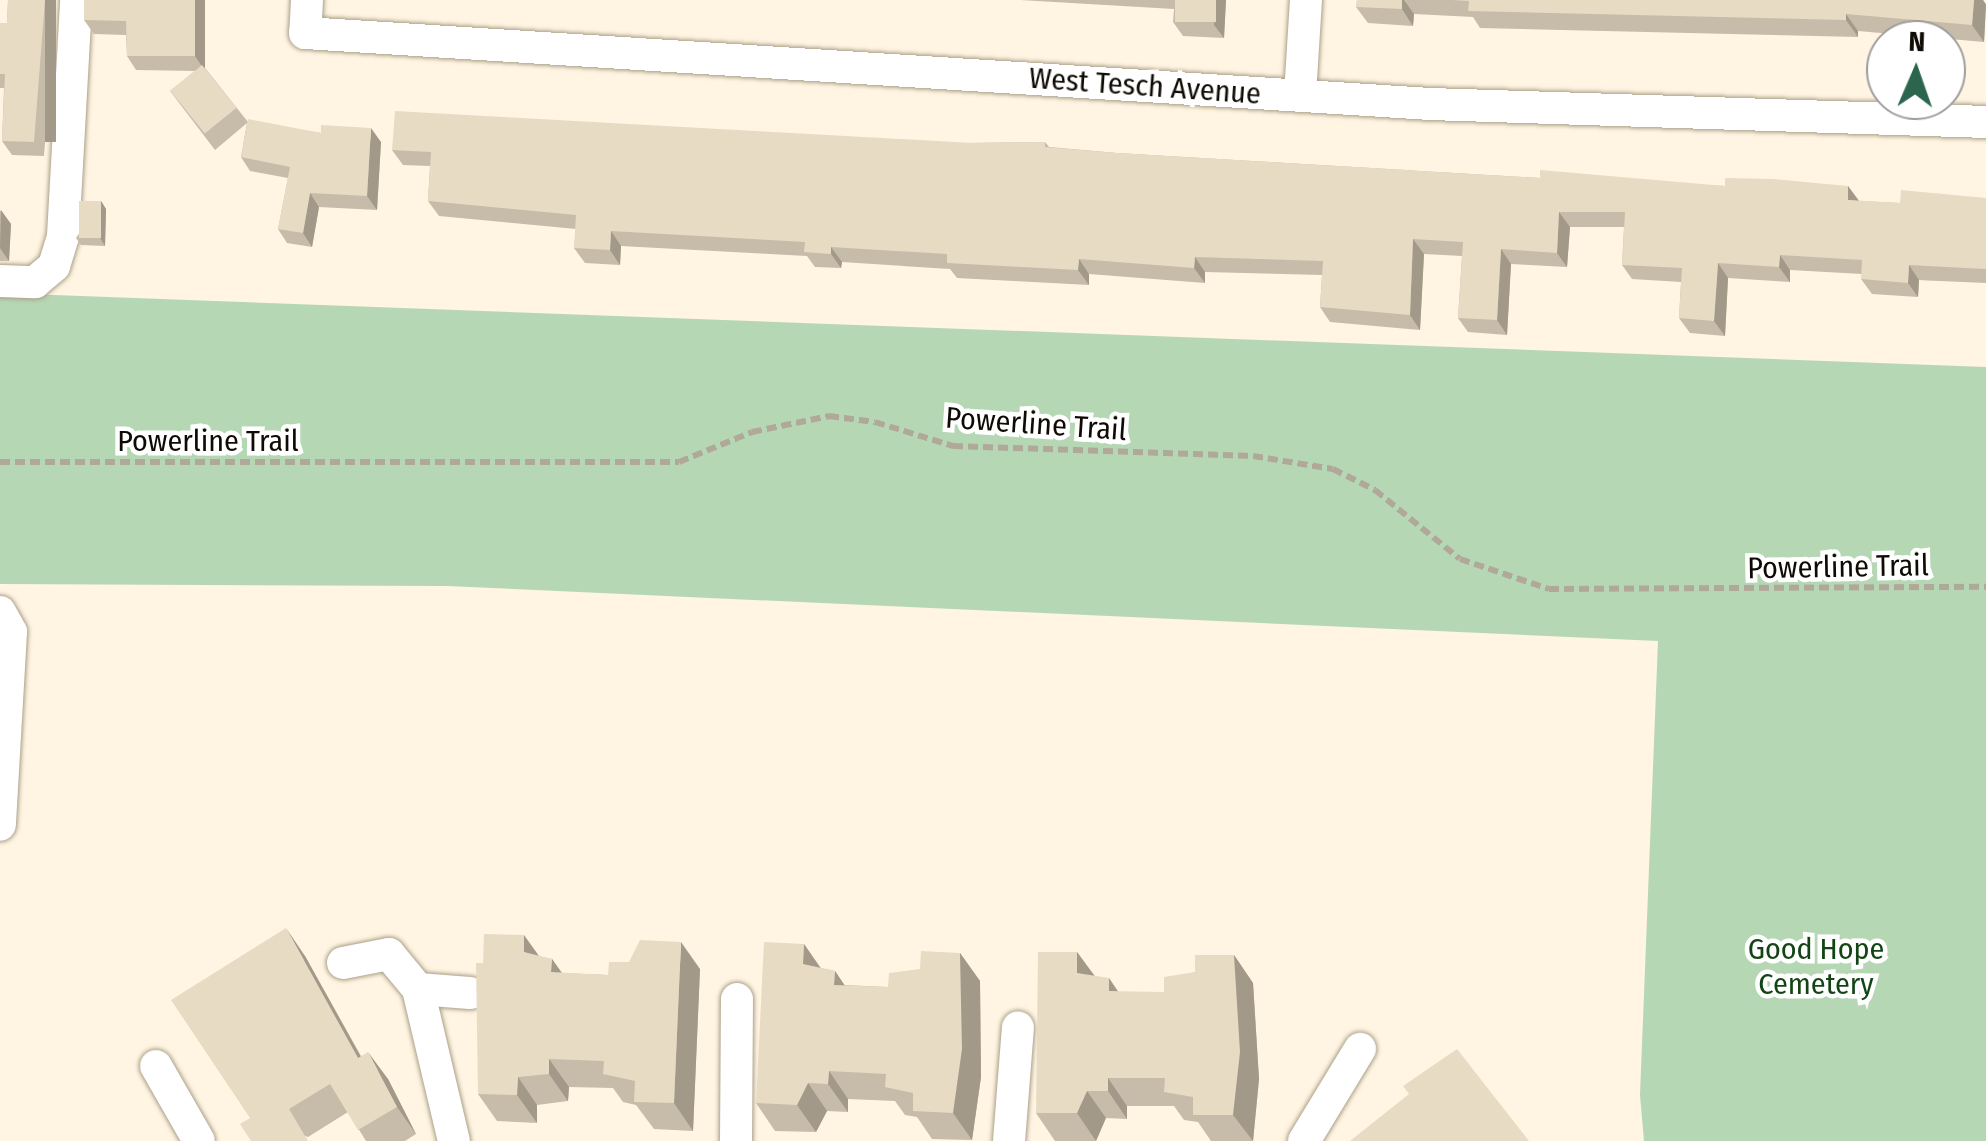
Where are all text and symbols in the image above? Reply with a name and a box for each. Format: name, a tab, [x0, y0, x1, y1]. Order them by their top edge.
north arrow	[1866, 20, 1966, 120]
text: N	[1908, 25, 1926, 58]
street label: West Tesch Avenue	[1028, 60, 1262, 112]
street label: Powerline Trail	[944, 400, 1128, 448]
street label: Powerline Trail	[117, 423, 299, 459]
street label: Powerline Trail	[1747, 547, 1929, 587]
park label: Good Hope Cemetery	[1748, 931, 1884, 1002]

